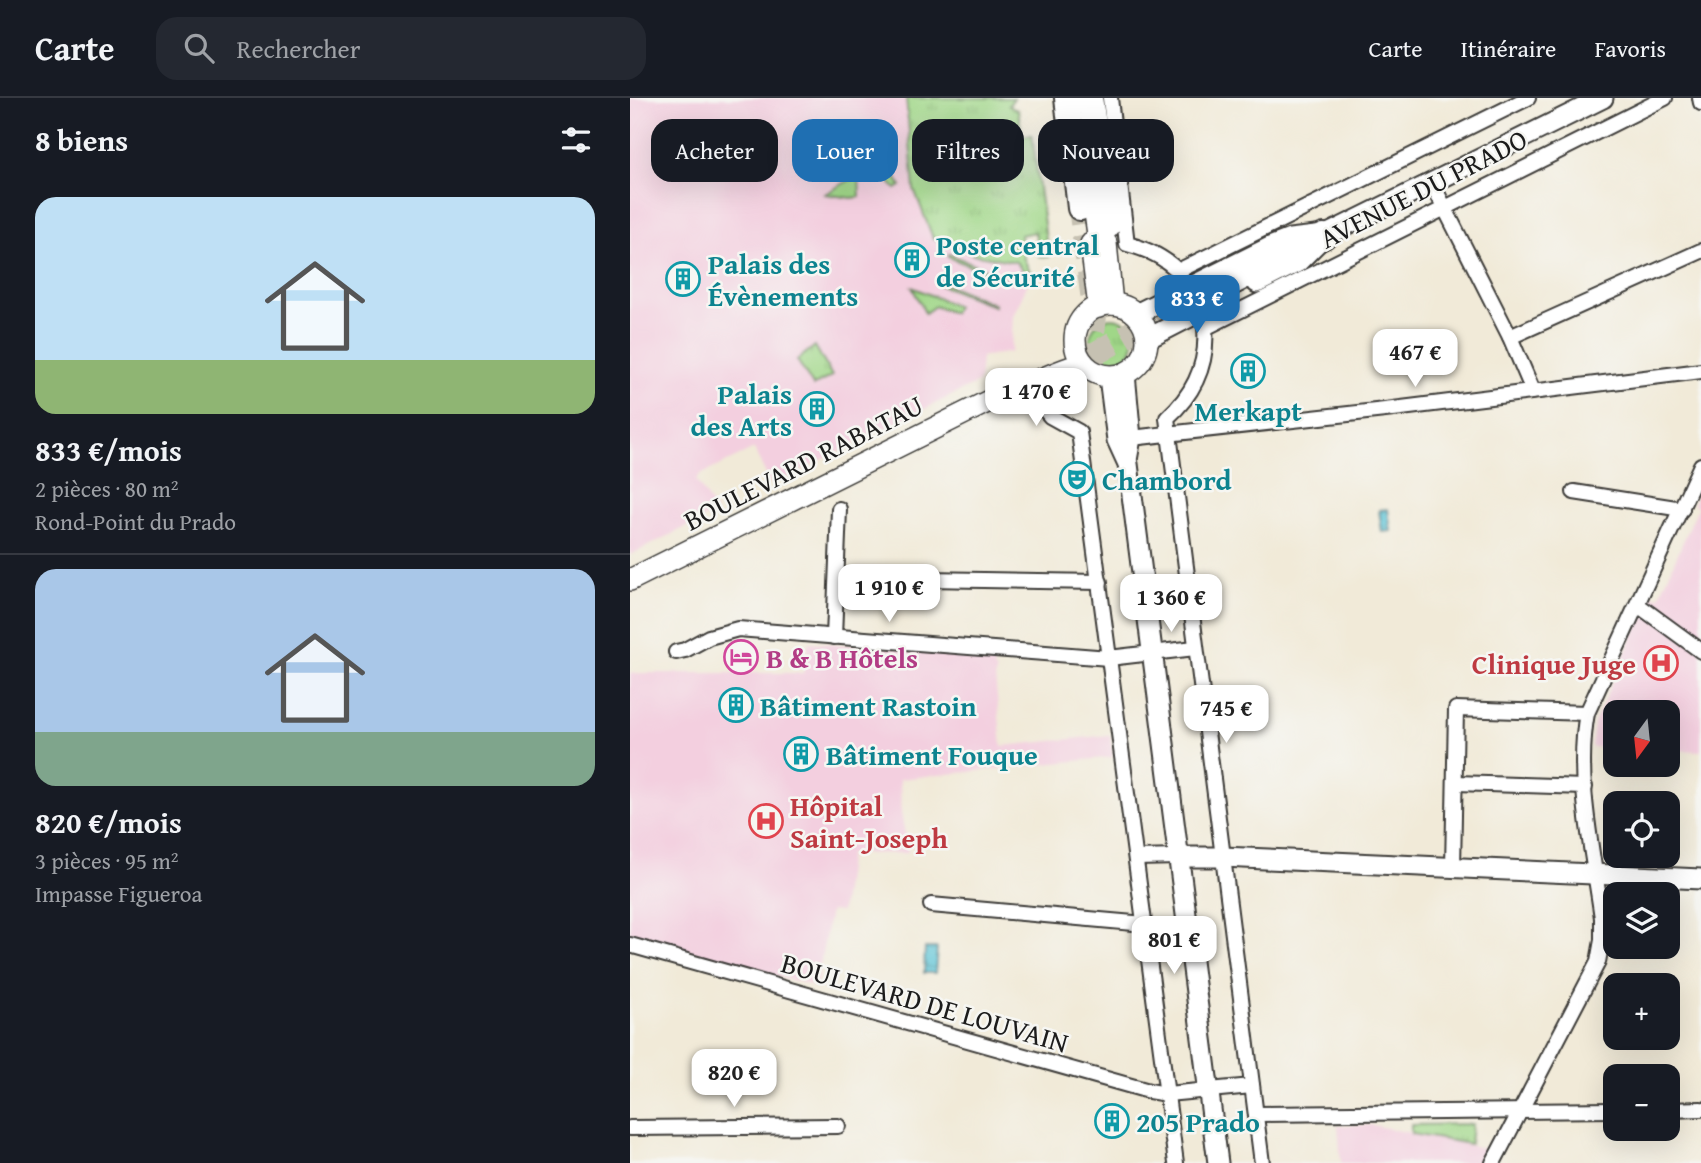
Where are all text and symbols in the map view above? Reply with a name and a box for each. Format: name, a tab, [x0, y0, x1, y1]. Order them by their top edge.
search box	[156, 17, 646, 80]
text: Carte	[35, 24, 114, 72]
icon: search	[180, 29, 218, 67]
text: Rechercher	[236, 29, 361, 68]
text: Carte	[1369, 31, 1423, 66]
text: Itinéraire	[1461, 31, 1556, 66]
text: Favoris	[1594, 31, 1666, 66]
text: 8 biens	[35, 118, 128, 162]
street label: AVENUE DU PRADO	[1312, 118, 1534, 258]
chip: Acheter	[651, 119, 778, 182]
chip: Louer	[792, 119, 898, 182]
chip: Filtres	[912, 119, 1024, 182]
chip: Nouveau	[1038, 119, 1174, 182]
icon: filters	[557, 121, 595, 159]
place label: Poste central de Sécurité	[936, 224, 1099, 297]
building icon: Poste central de Sécurité	[893, 241, 931, 279]
icon: home	[252, 243, 378, 369]
place label: Palais des Évènements	[708, 243, 858, 316]
building icon: Palais des Évènements	[664, 260, 702, 298]
pin: 833 €	[1148, 275, 1246, 335]
text: 833 €	[1171, 281, 1223, 314]
pin: 467 €	[1366, 330, 1464, 389]
text: 467 €	[1389, 335, 1441, 368]
building icon: Merkapt	[1229, 352, 1267, 390]
pin: 1 470 €	[971, 368, 1101, 428]
place label: Palais des Arts	[691, 373, 792, 446]
text: 1 470 €	[1001, 374, 1071, 407]
street label: BOULEVARD RABATAU	[676, 384, 930, 540]
building icon: Palais des Arts	[798, 390, 836, 428]
place label: Merkapt	[1194, 390, 1302, 431]
text: 833 €/mois	[35, 428, 182, 472]
place label: Chambord	[1102, 459, 1233, 500]
theatre icon: Chambord	[1058, 460, 1096, 498]
text: 2 pièces · 80 m²	[35, 472, 179, 505]
text: Rond-Point du Prado	[35, 505, 236, 538]
pin: 1 910 €	[824, 564, 954, 624]
text: 1 910 €	[854, 570, 924, 603]
pin: 1 360 €	[1106, 574, 1236, 634]
text: 1 360 €	[1136, 580, 1206, 613]
icon: home	[252, 615, 378, 741]
place label: B & B Hôtels	[766, 637, 918, 678]
hotel icon: B & B Hôtels	[722, 638, 760, 676]
place label: Clinique Juge	[1472, 643, 1636, 684]
hospital icon: Clinique Juge	[1642, 644, 1680, 682]
place label: Bâtiment Rastoin	[760, 685, 977, 726]
building icon: Bâtiment Rastoin	[717, 686, 755, 724]
pin: 745 €	[1177, 686, 1275, 745]
text: 745 €	[1200, 691, 1252, 724]
north arrow	[1603, 700, 1680, 777]
map controls	[1603, 700, 1680, 1141]
place label: Bâtiment Fouque	[826, 734, 1038, 775]
building icon: Bâtiment Fouque	[782, 735, 820, 773]
place label: Hôpital Saint-Joseph	[790, 785, 948, 858]
button: locate	[1603, 791, 1680, 868]
text: 820 €/mois	[35, 800, 182, 844]
hospital icon: Hôpital Saint-Joseph	[747, 802, 785, 840]
text: 3 pièces · 95 m²	[35, 844, 179, 877]
text: Impasse Figueroa	[35, 877, 202, 910]
button: layers	[1603, 882, 1680, 959]
pin: 801 €	[1125, 916, 1223, 976]
text: 801 €	[1148, 922, 1200, 955]
street label: BOULEVARD DE LOUVAIN	[777, 941, 1073, 1063]
button: +	[1603, 973, 1680, 1050]
pin: 820 €	[685, 1049, 783, 1109]
text: 820 €	[708, 1055, 760, 1088]
button: −	[1603, 1064, 1680, 1141]
place label: 205 Prado	[1136, 1101, 1260, 1142]
building icon: 205 Prado	[1093, 1102, 1131, 1140]

